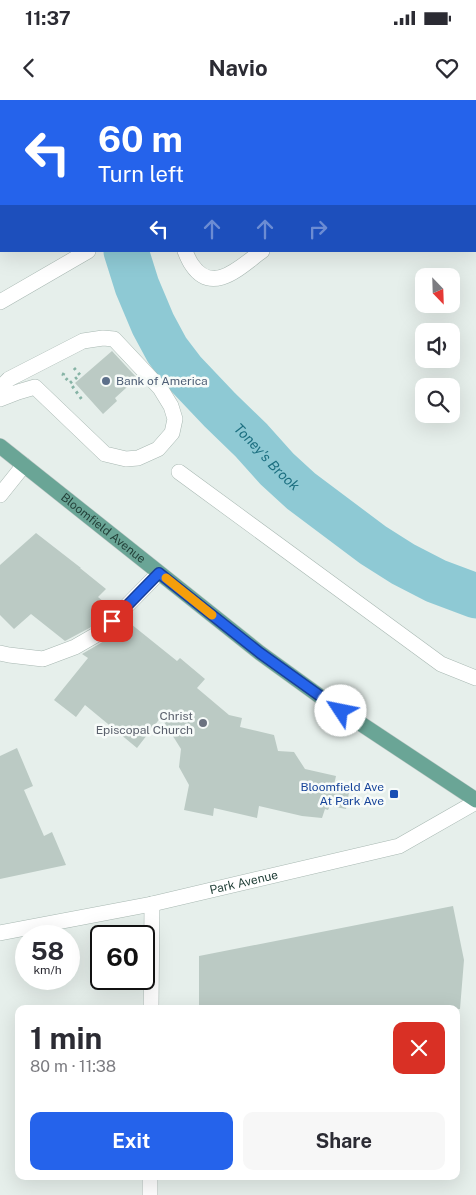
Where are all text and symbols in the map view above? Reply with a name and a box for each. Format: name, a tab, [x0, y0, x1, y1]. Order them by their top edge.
text: 11:37	[25, 7, 71, 29]
icon: back	[15, 54, 43, 82]
icon: heart	[433, 54, 461, 82]
text: Navio	[208, 55, 268, 81]
text: 60 m	[98, 119, 183, 160]
icon: left	[15, 120, 80, 185]
text: Turn left	[98, 161, 184, 187]
icon: left	[145, 215, 173, 243]
icon: ahead	[198, 215, 226, 243]
icon: ahead	[251, 215, 279, 243]
icon: right	[304, 215, 332, 243]
north arrow	[415, 268, 460, 312]
map controls	[415, 268, 460, 423]
button: sound	[415, 323, 460, 368]
place label: Bank of America	[116, 374, 208, 388]
marker: Bank of America	[100, 375, 112, 387]
button: search	[415, 378, 460, 423]
water label: Toney's Brook	[231, 420, 303, 494]
street label: Bloomfield Avenue	[58, 490, 149, 566]
pin	[91, 600, 133, 642]
icon: arrive	[98, 607, 126, 635]
position arrow	[314, 684, 366, 736]
place label: Christ Episcopal Church	[96, 709, 193, 737]
marker: Christ Episcopal Church	[197, 717, 209, 729]
place label: Bloomfield Ave At Park Ave	[300, 780, 384, 808]
marker: Bloomfield Ave At Park Ave	[388, 788, 400, 800]
street label: Park Avenue	[208, 868, 280, 897]
speed limit sign: 60	[90, 925, 155, 990]
text: 58	[31, 936, 64, 966]
text: km/h	[33, 963, 62, 977]
text: 1 min	[30, 1020, 102, 1056]
button: close	[393, 1022, 445, 1074]
text: 80 m · 11:38	[30, 1057, 116, 1076]
button: Exit	[30, 1112, 233, 1170]
button: Share	[243, 1112, 445, 1170]

